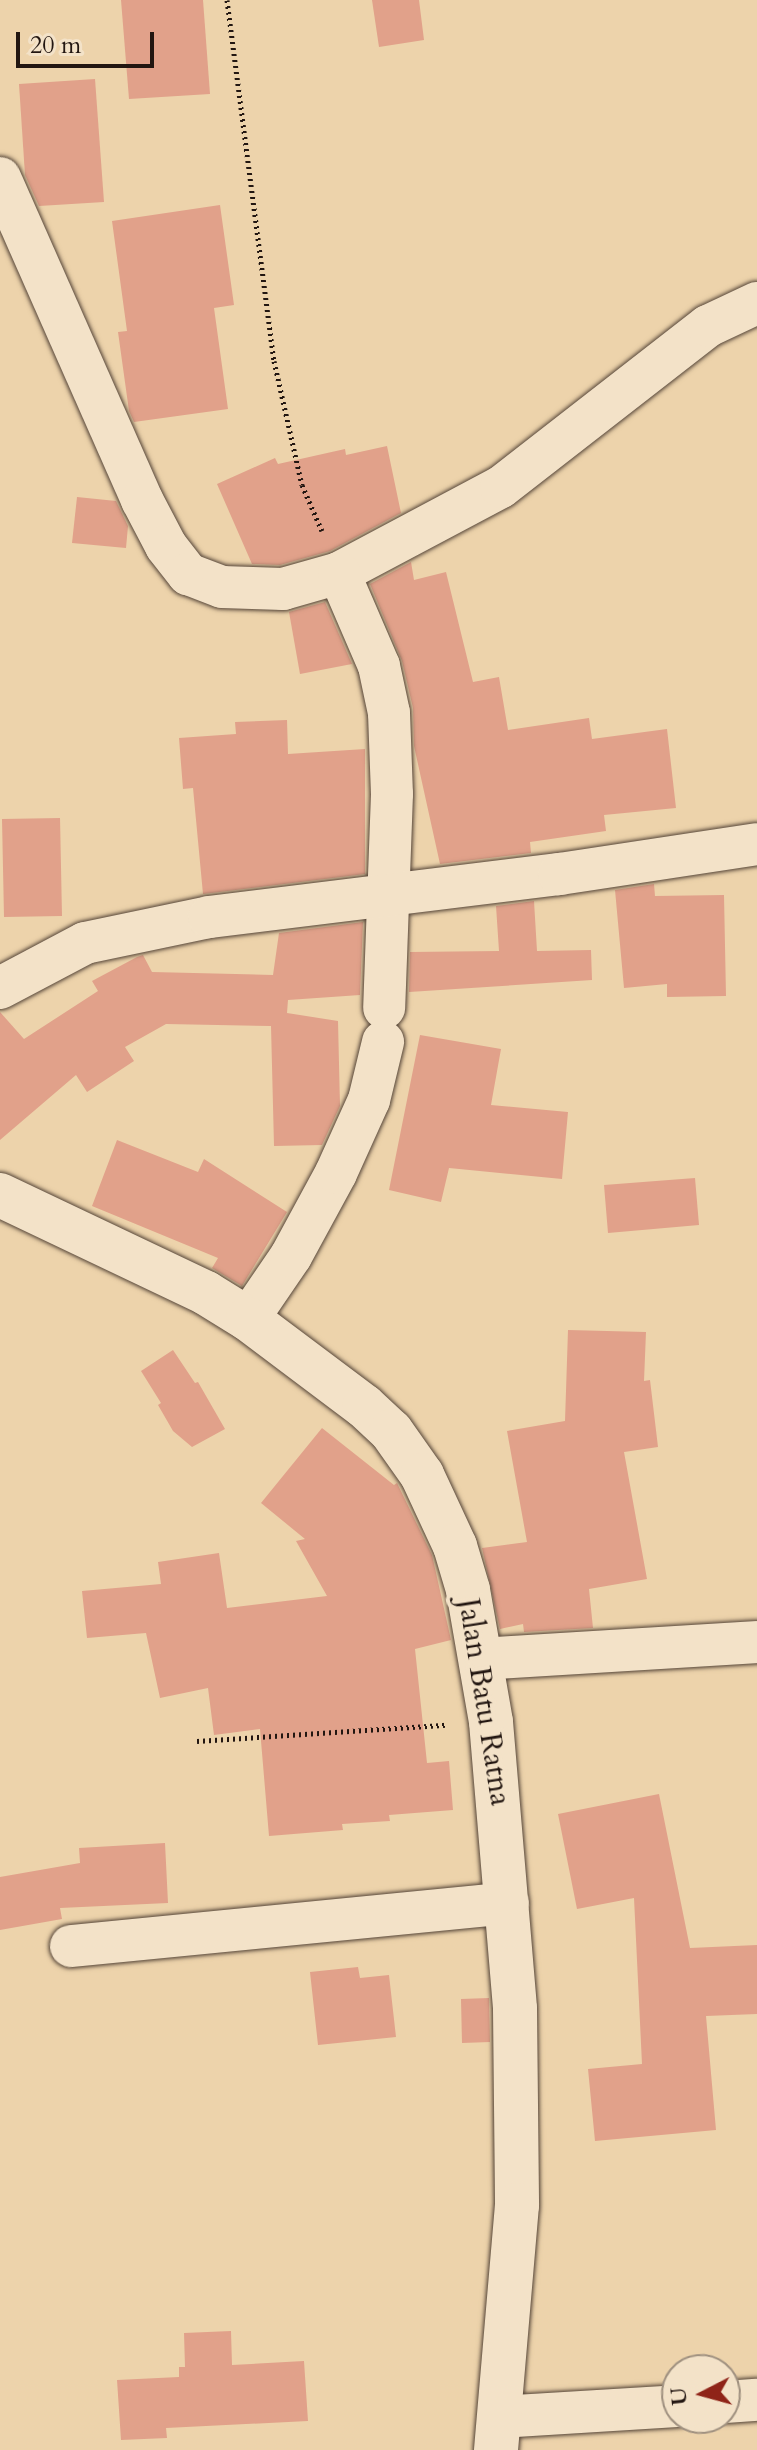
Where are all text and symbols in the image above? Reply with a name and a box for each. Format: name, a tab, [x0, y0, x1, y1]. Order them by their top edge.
scale bar	[20, 16, 158, 66]
text: 20 m	[30, 29, 81, 62]
street label: Jalan Batu Ratna	[450, 1596, 518, 1808]
north arrow	[661, 2354, 741, 2434]
text: U	[663, 2386, 695, 2407]

